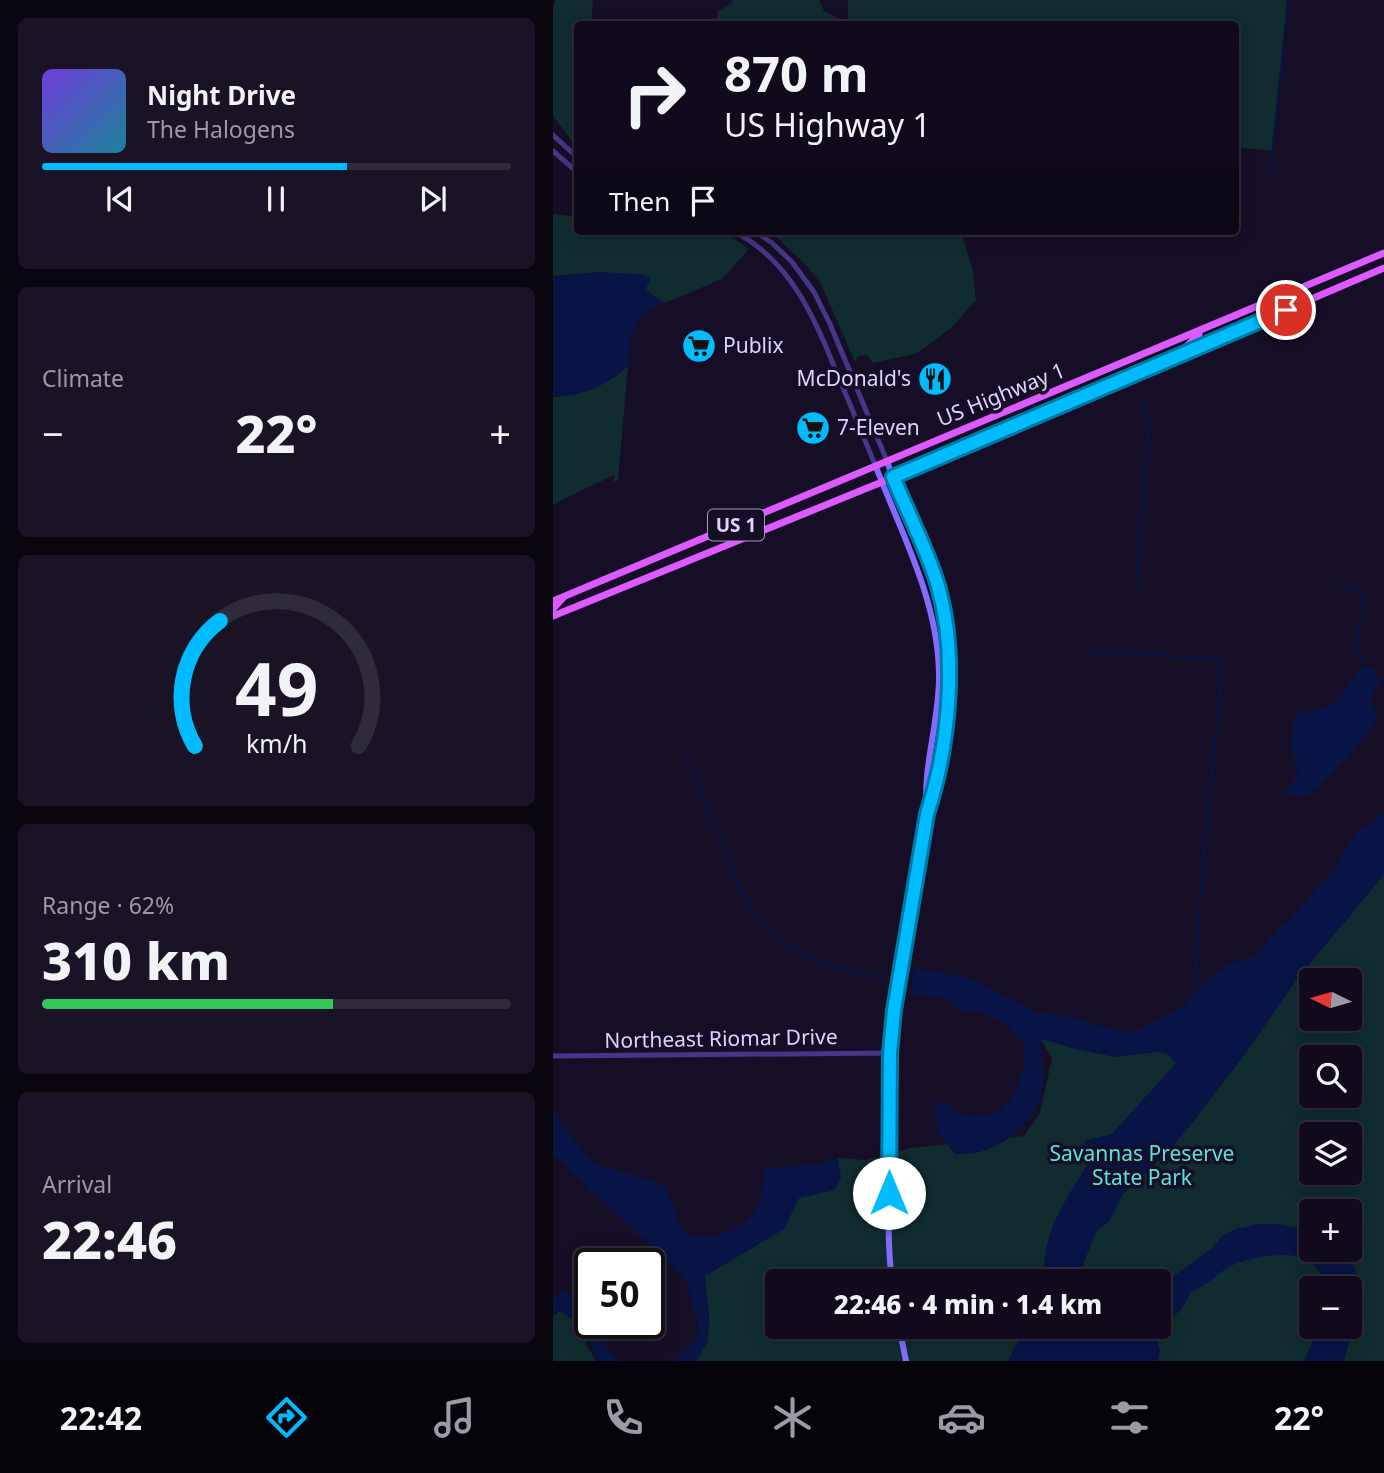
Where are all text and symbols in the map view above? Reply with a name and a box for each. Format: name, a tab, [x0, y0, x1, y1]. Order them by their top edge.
text: 870 m	[724, 40, 869, 106]
icon: right	[609, 49, 700, 140]
text: Night Drive	[147, 77, 296, 113]
text: US Highway 1	[724, 103, 931, 146]
text: The Halogens	[147, 113, 295, 145]
icon: previous	[101, 180, 139, 218]
icon: pause	[257, 180, 295, 218]
icon: next	[414, 180, 452, 218]
icon: arrive	[684, 182, 722, 220]
text: Then	[609, 183, 670, 219]
pin	[1256, 280, 1316, 340]
icon: arrive	[1267, 291, 1305, 329]
supermarket icon: Publix	[680, 327, 718, 365]
place label: Publix	[723, 331, 784, 359]
street label: US Highway 1	[932, 356, 1069, 432]
restaurant icon: McDonald's	[916, 360, 954, 398]
text: Climate	[42, 362, 124, 394]
place label: McDonald's	[797, 364, 911, 392]
text: 22°	[235, 397, 318, 468]
text: −	[42, 407, 64, 459]
text: +	[489, 407, 511, 459]
supermarket icon: 7-Eleven	[794, 409, 832, 447]
place label: 7-Eleven	[837, 413, 920, 441]
road number: US 1	[708, 510, 764, 540]
text: 49	[235, 639, 318, 738]
text: km/h	[246, 726, 307, 760]
text: Range · 62%	[42, 889, 174, 921]
text: 310 km	[42, 924, 230, 995]
north arrow	[1299, 968, 1361, 1031]
map controls	[1299, 968, 1362, 1339]
street label: Northeast Riomar Drive	[604, 1022, 838, 1054]
button: search	[1299, 1045, 1362, 1108]
button: layers	[1299, 1122, 1362, 1185]
park label: Savannas Preserve State Park	[1050, 1139, 1234, 1191]
position arrow	[852, 1156, 926, 1230]
text: Arrival	[42, 1168, 112, 1200]
button: +	[1299, 1199, 1362, 1262]
text: 22:46	[42, 1203, 177, 1274]
speed limit sign: 50	[574, 1248, 665, 1339]
button: −	[1299, 1276, 1362, 1339]
text: 22:46 · 4 min · 1.4 km	[834, 1286, 1102, 1322]
icon: directions	[262, 1393, 311, 1442]
icon: music	[430, 1393, 479, 1442]
icon: phone	[599, 1393, 648, 1442]
icon: climate	[768, 1393, 817, 1442]
icon: car	[937, 1393, 986, 1442]
icon: filters	[1105, 1393, 1154, 1442]
text: 22:42	[60, 1396, 142, 1439]
text: 22°	[1274, 1396, 1324, 1439]

